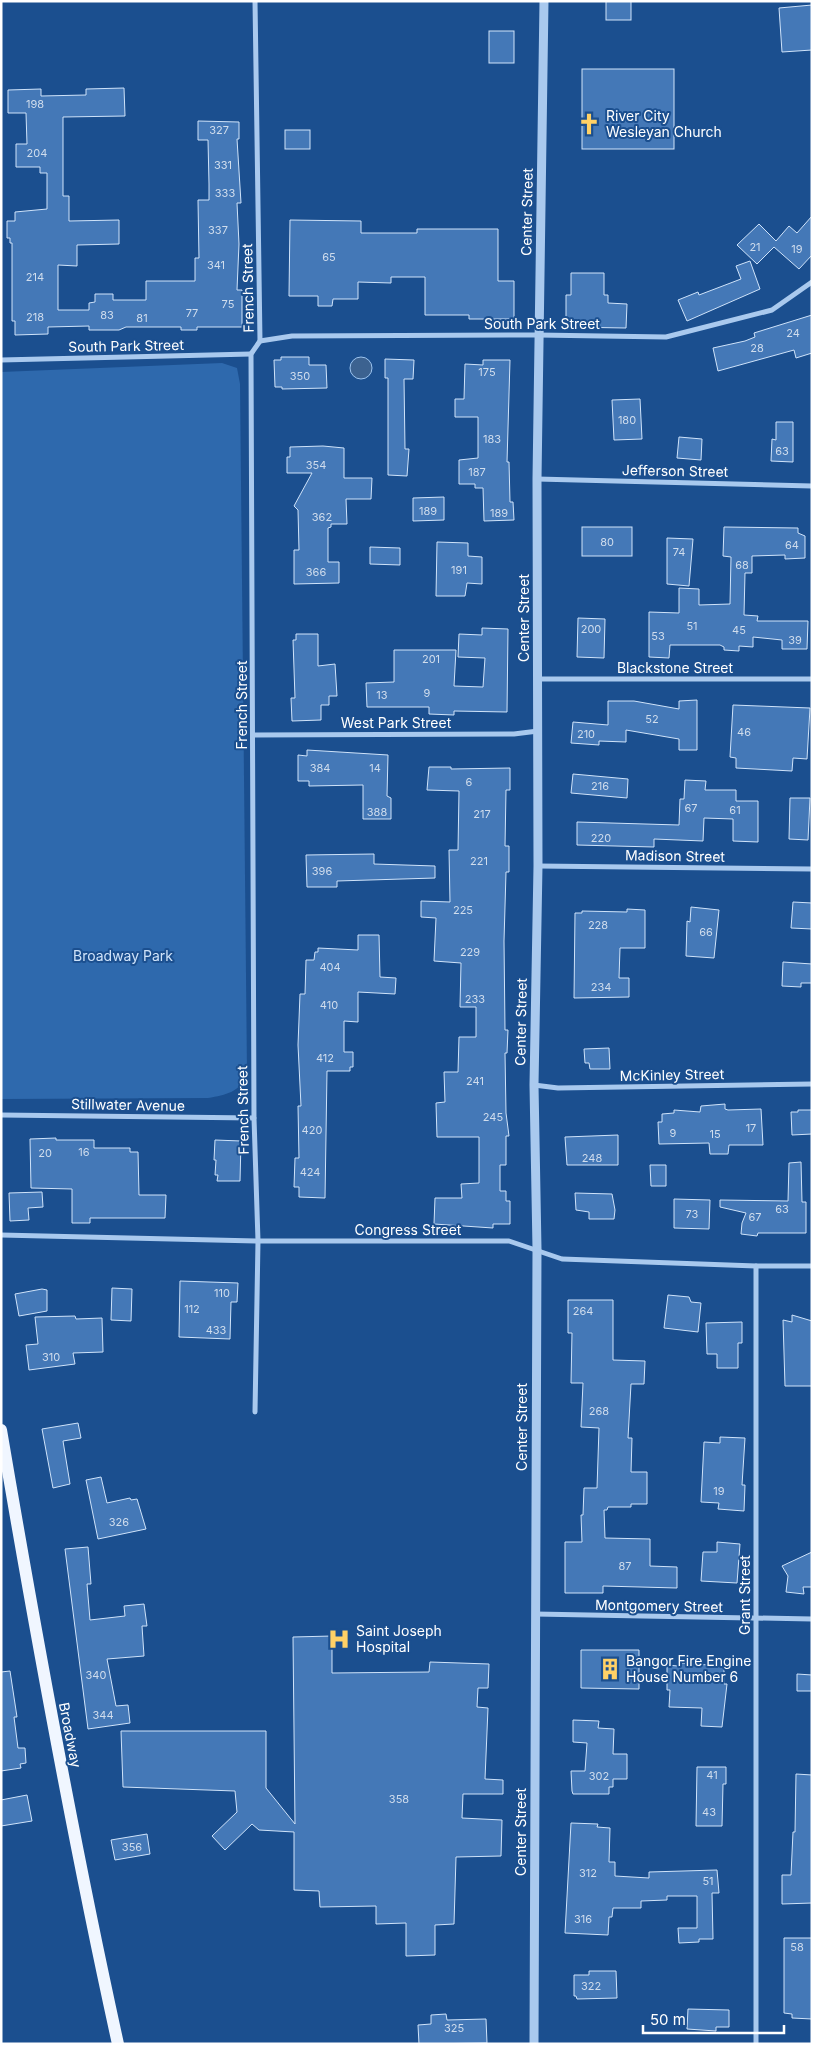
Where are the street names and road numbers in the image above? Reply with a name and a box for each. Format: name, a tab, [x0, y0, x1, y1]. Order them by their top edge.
street label: Center Street	[517, 167, 536, 256]
street label: French Street	[238, 243, 257, 333]
street label: South Park Street	[484, 315, 600, 332]
street label: South Park Street	[68, 336, 184, 355]
street label: Jefferson Street	[622, 461, 729, 480]
street label: Center Street	[515, 574, 532, 662]
street label: Blackstone Street	[617, 659, 734, 676]
street label: French Street	[233, 660, 250, 750]
street label: West Park Street	[341, 714, 452, 731]
street label: Madison Street	[625, 846, 726, 865]
street label: Center Street	[511, 977, 530, 1066]
street label: French Street	[233, 1065, 252, 1155]
street label: McKinley Street	[620, 1065, 725, 1084]
street label: Stillwater Avenue	[71, 1095, 185, 1114]
street label: Congress Street	[355, 1221, 462, 1238]
street label: Center Street	[513, 1383, 530, 1471]
street label: Grant Street	[736, 1555, 753, 1635]
street label: Montgomery Street	[595, 1596, 724, 1615]
street label: Broadway	[56, 1701, 85, 1769]
street label: Center Street	[512, 1788, 529, 1876]

